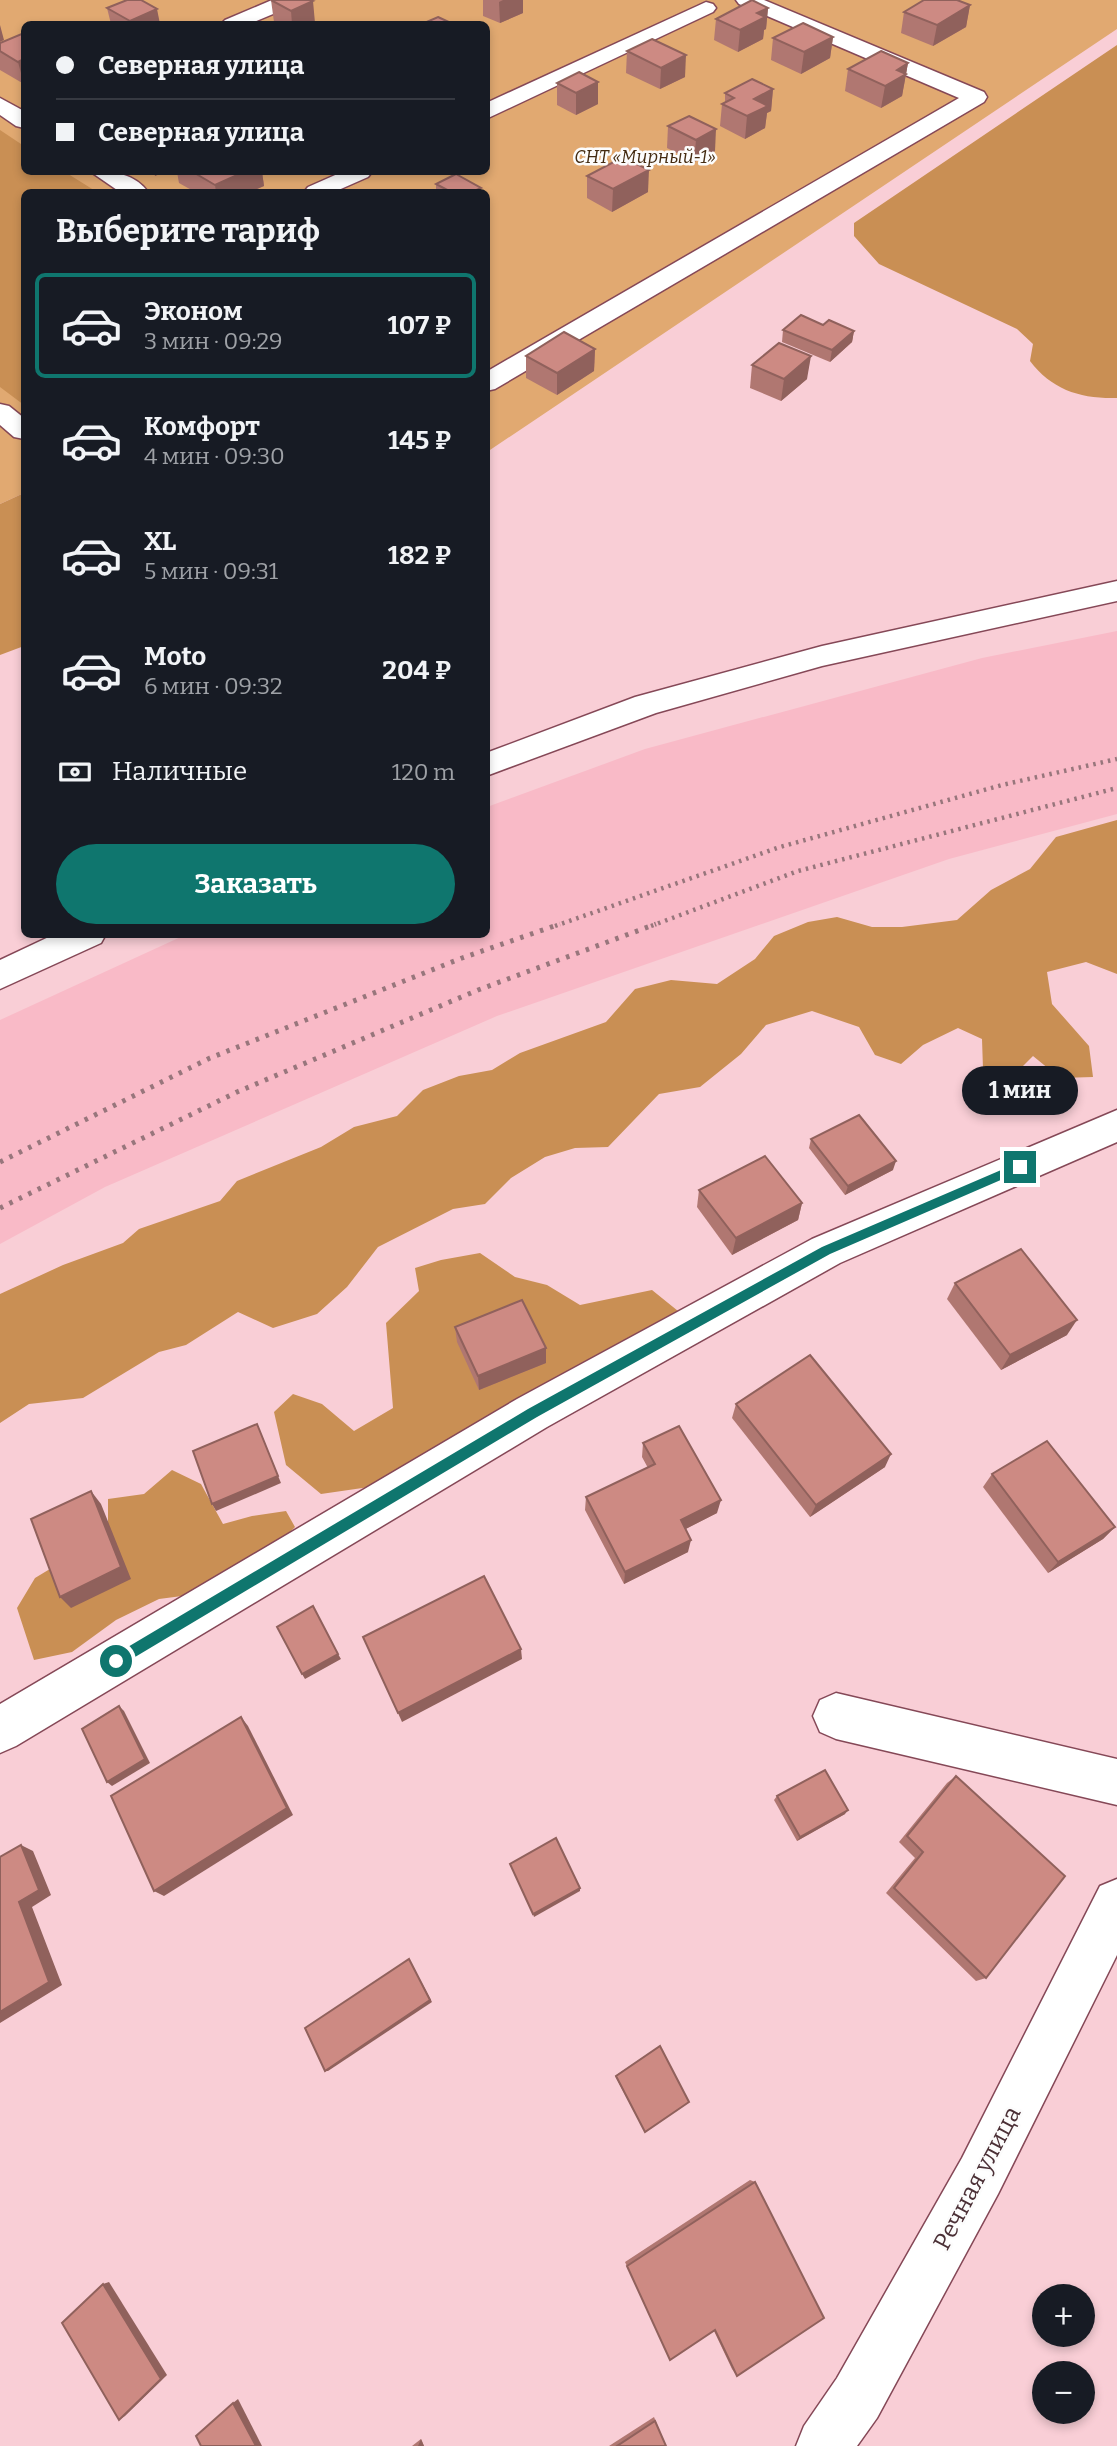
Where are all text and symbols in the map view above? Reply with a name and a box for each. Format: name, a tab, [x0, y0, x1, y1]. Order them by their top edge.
text: Северная улица	[98, 50, 304, 81]
text: Северная улица	[98, 117, 304, 148]
park label: СНТ «Мирный-1»	[574, 146, 716, 168]
text: Выберите тариф	[56, 212, 320, 250]
icon: car	[60, 294, 123, 357]
text: Эконом	[144, 296, 243, 327]
text: 107 ₽	[388, 310, 451, 341]
text: 3 мин · 09:29	[144, 327, 283, 355]
icon: car	[60, 409, 123, 472]
text: Комфорт	[144, 411, 260, 442]
text: 145 ₽	[388, 425, 451, 456]
text: 4 мин · 09:30	[144, 442, 285, 470]
icon: car	[60, 524, 123, 587]
text: XL	[144, 526, 176, 557]
text: 182 ₽	[388, 540, 451, 571]
text: 5 мин · 09:31	[144, 557, 278, 585]
icon: car	[60, 639, 123, 702]
text: Moto	[144, 641, 206, 672]
text: 204 ₽	[382, 655, 451, 686]
text: 6 мин · 09:32	[144, 672, 283, 700]
icon: cash	[56, 753, 94, 791]
text: Наличные	[112, 756, 247, 787]
text: 120 m	[392, 758, 455, 786]
button: Заказать	[56, 844, 455, 924]
callout: 1 мин	[962, 1066, 1078, 1114]
text: 1 мин	[989, 1076, 1051, 1104]
route end	[1004, 1151, 1036, 1183]
route start	[100, 1645, 132, 1677]
street label: Речная улица	[927, 2102, 1027, 2254]
map controls	[1032, 2284, 1095, 2424]
button: +	[1032, 2284, 1095, 2347]
button: −	[1032, 2361, 1095, 2424]

